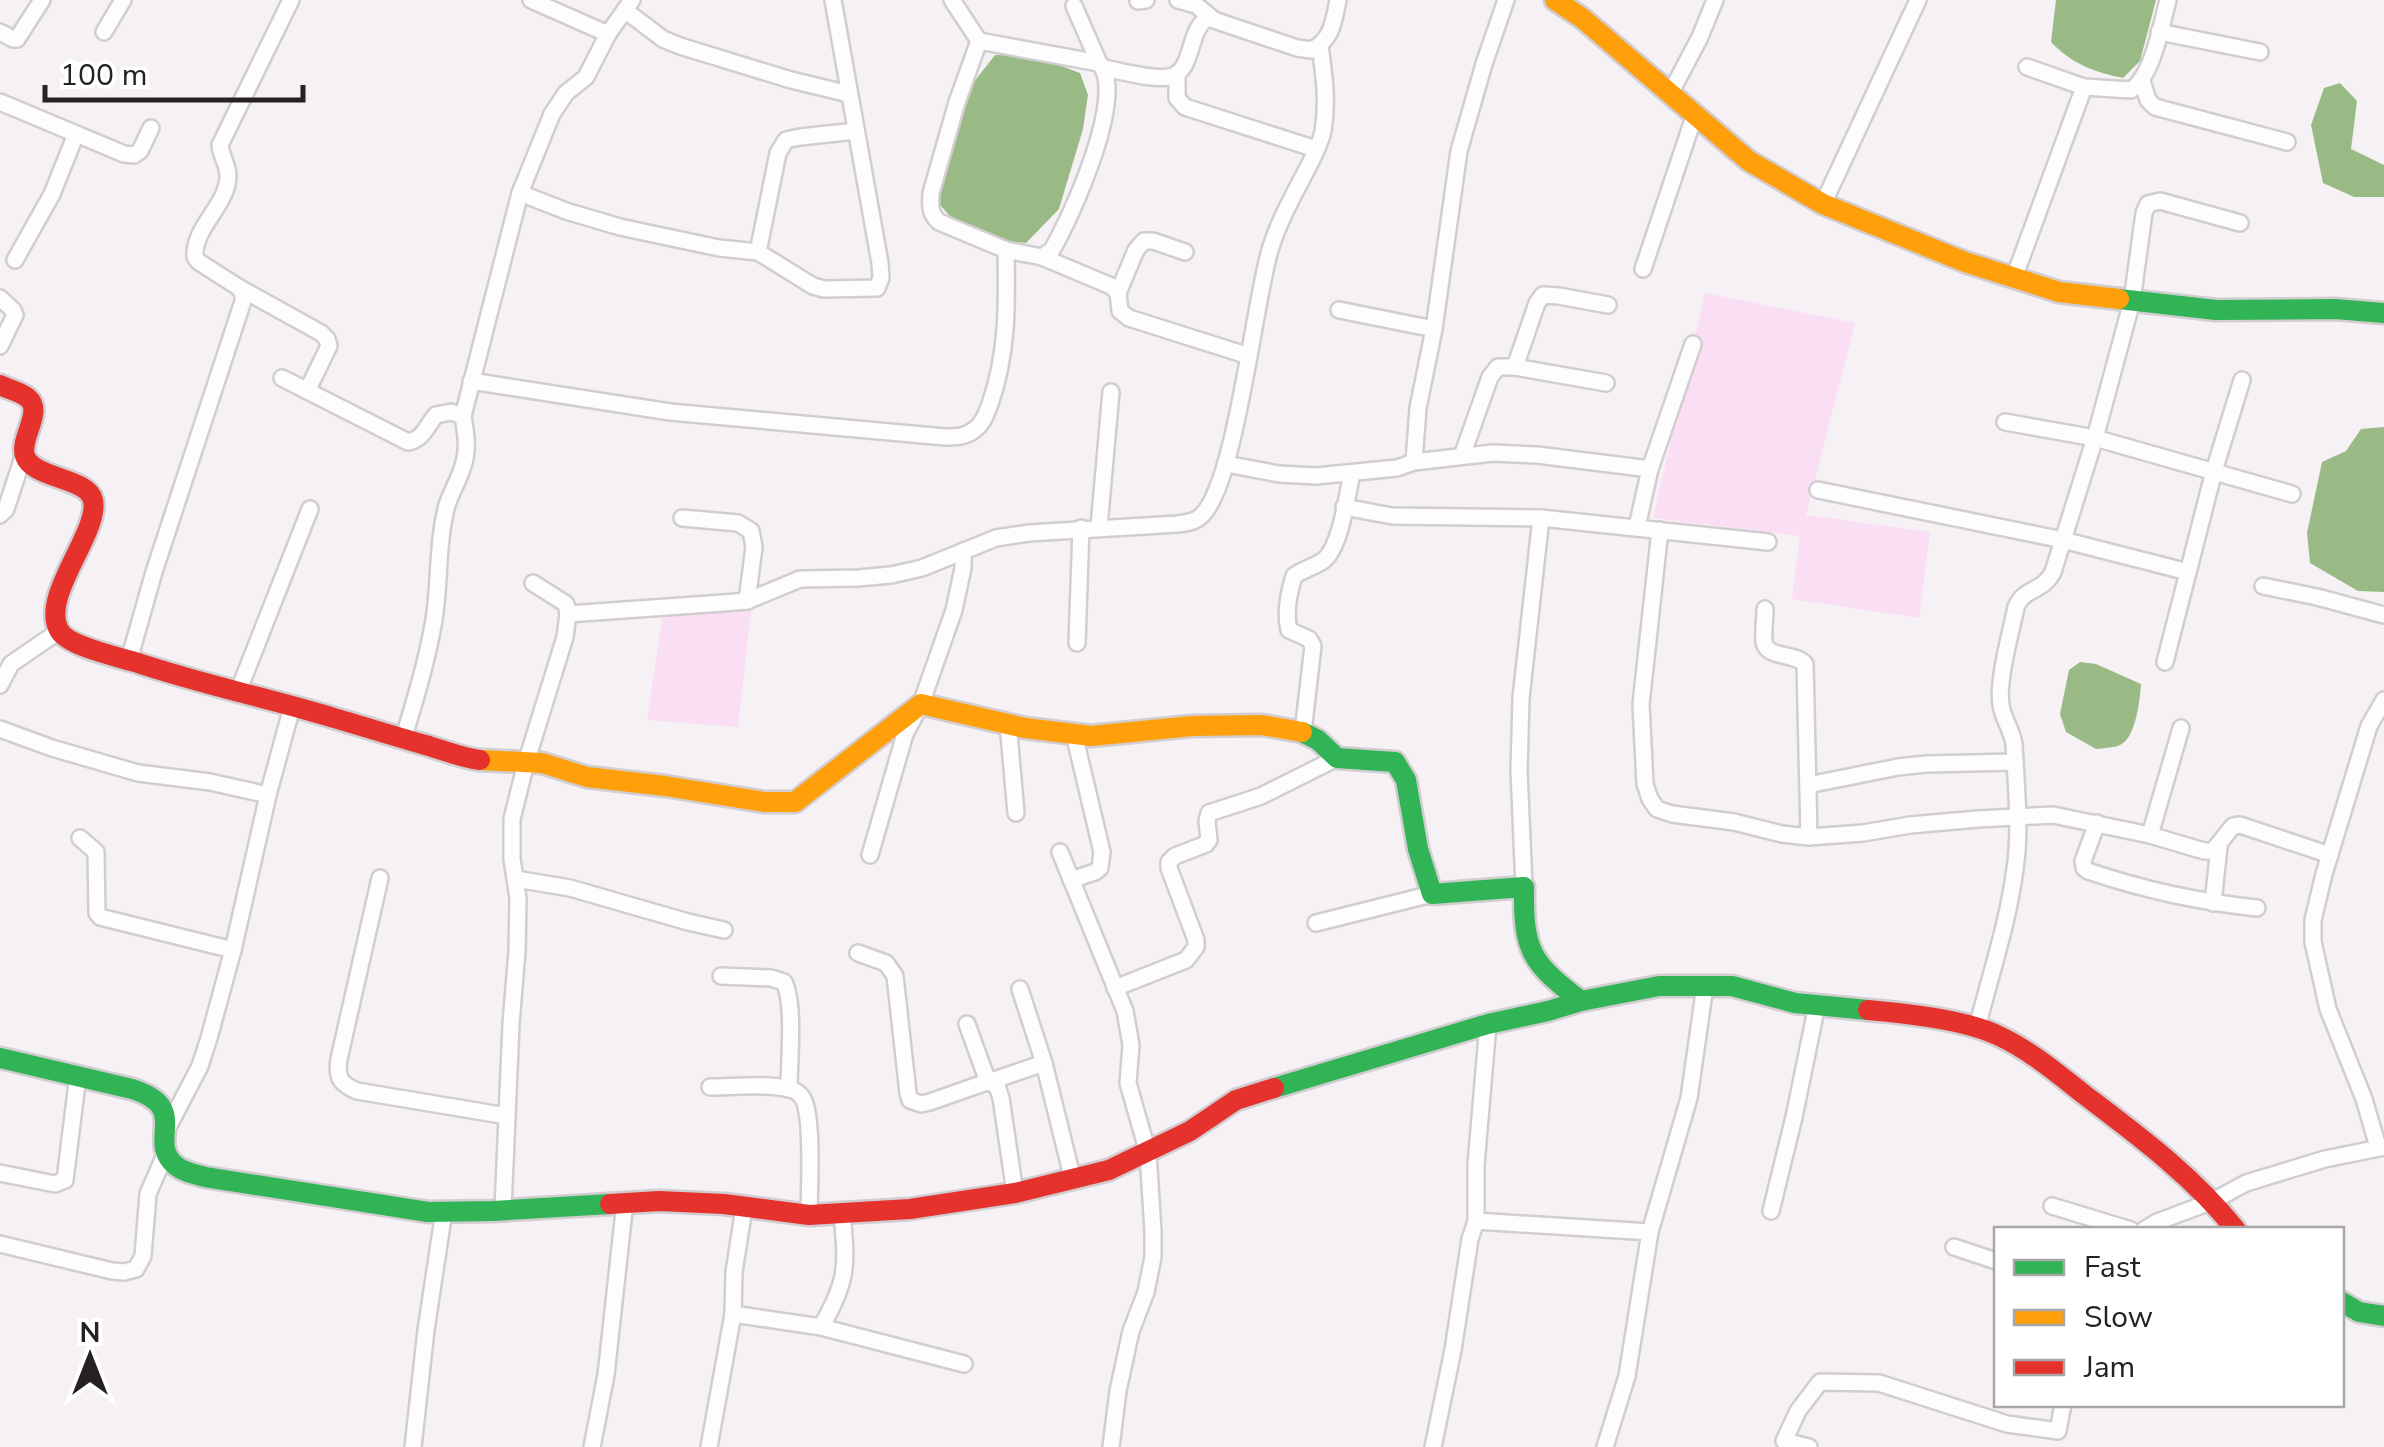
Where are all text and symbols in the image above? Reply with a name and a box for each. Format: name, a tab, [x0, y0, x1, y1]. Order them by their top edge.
scale bar	[45, 40, 302, 102]
text: 100 m	[60, 55, 147, 96]
legend	[1994, 1227, 2344, 1407]
text: Fast	[2084, 1247, 2141, 1288]
text: Slow	[2084, 1297, 2153, 1338]
north arrow	[40, 1307, 140, 1407]
text: N	[80, 1314, 100, 1352]
text: Jam	[2083, 1347, 2135, 1388]

